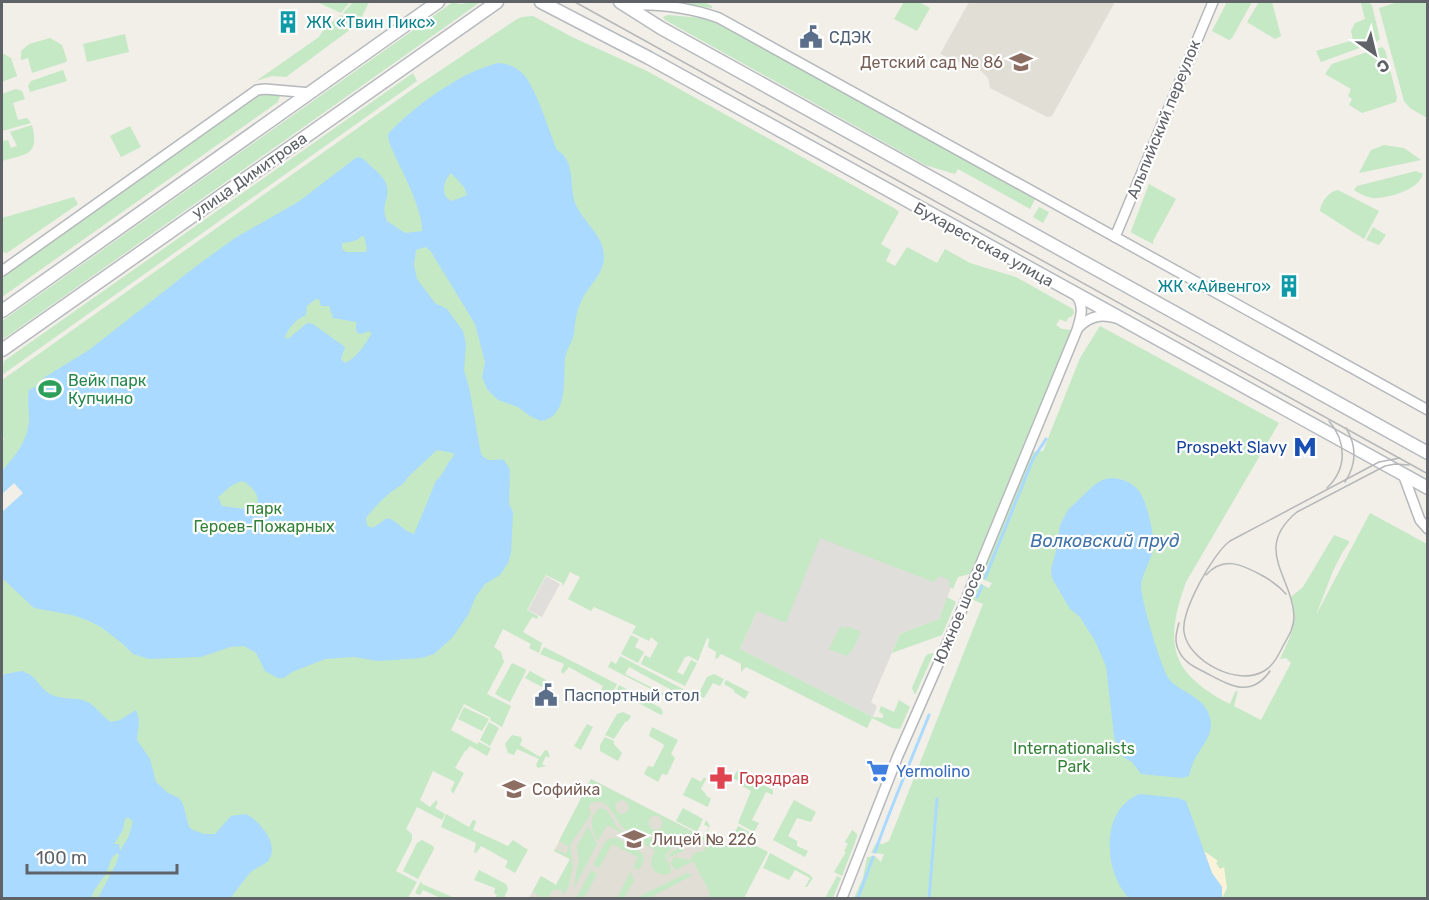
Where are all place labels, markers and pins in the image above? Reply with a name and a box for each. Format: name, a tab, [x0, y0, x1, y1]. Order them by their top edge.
building icon: ЖК «Твин Пикс»	[275, 9, 301, 35]
place label: ЖК «Твин Пикс»	[306, 13, 436, 32]
public building icon: СДЭК	[798, 24, 824, 50]
place label: СДЭК	[829, 28, 871, 47]
school or university icon: Детский сад № 86	[1008, 49, 1034, 75]
place label: Детский сад № 86	[860, 53, 1003, 72]
building icon: ЖК «Айвенго»	[1276, 273, 1302, 299]
place label: ЖК «Айвенго»	[1157, 277, 1271, 296]
place label: Вейк парк Купчино	[68, 371, 147, 408]
sports icon: Вейк парк Купчино	[37, 376, 63, 402]
metro station icon: Prospekt Slavy	[1292, 434, 1318, 460]
place label: Prospekt Slavy	[1176, 438, 1287, 457]
public building icon: Паспортный стол	[533, 682, 559, 708]
place label: Паспортный стол	[564, 686, 700, 705]
supermarket icon: Yermolino	[865, 758, 891, 784]
place label: Yermolino	[896, 762, 970, 781]
pharmacy icon: Горздрав	[708, 765, 734, 791]
place label: Горздрав	[739, 769, 809, 788]
school or university icon: Софийка	[501, 776, 527, 802]
place label: Софийка	[532, 780, 600, 799]
school or university icon: Лицей № 226	[621, 826, 647, 852]
place label: Лицей № 226	[652, 830, 757, 849]

